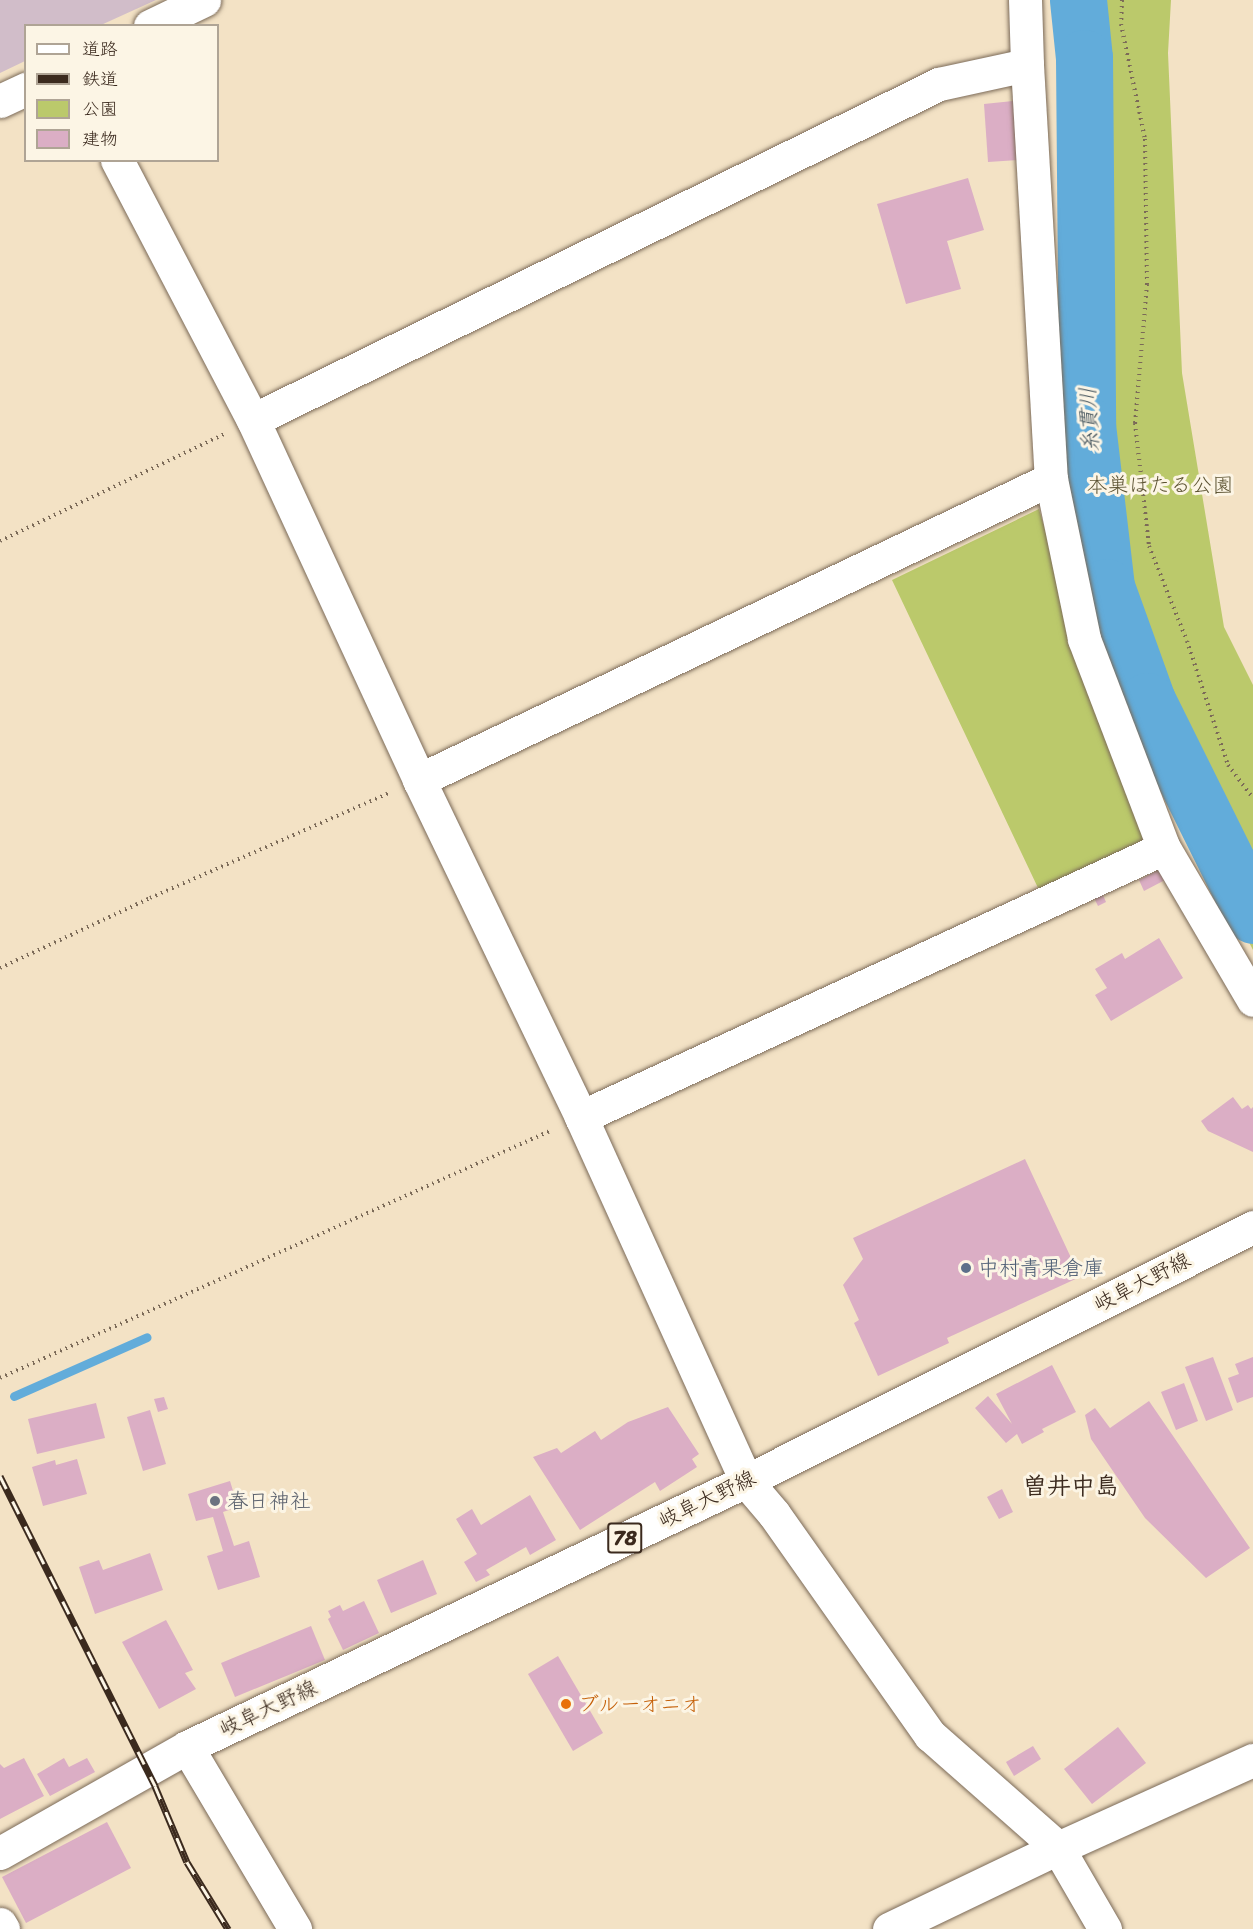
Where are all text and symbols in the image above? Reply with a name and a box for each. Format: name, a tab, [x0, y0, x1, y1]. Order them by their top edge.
legend	[24, 24, 219, 162]
text: 道路	[82, 33, 118, 65]
text: 鉄道	[82, 63, 118, 95]
text: 公園	[82, 93, 118, 125]
text: 建物	[82, 123, 118, 155]
water label: 糸貫川	[1074, 386, 1104, 454]
park label: 本巣ほたる公園	[1087, 472, 1233, 498]
street label: 岐阜大野線	[1090, 1247, 1194, 1317]
place label: 中村青果倉庫	[978, 1255, 1104, 1281]
marker: 中村青果倉庫	[959, 1261, 973, 1275]
street label: 岐阜大野線	[654, 1465, 760, 1533]
district label: 曽井中島	[1023, 1473, 1119, 1501]
place label: 春日神社	[227, 1488, 311, 1514]
marker: 春日神社	[208, 1494, 222, 1508]
road number: 78	[607, 1521, 643, 1555]
street label: 岐阜大野線	[215, 1674, 321, 1742]
place label: ブルーオニオ	[578, 1691, 705, 1717]
marker: ブルーオニオ	[559, 1697, 573, 1711]

